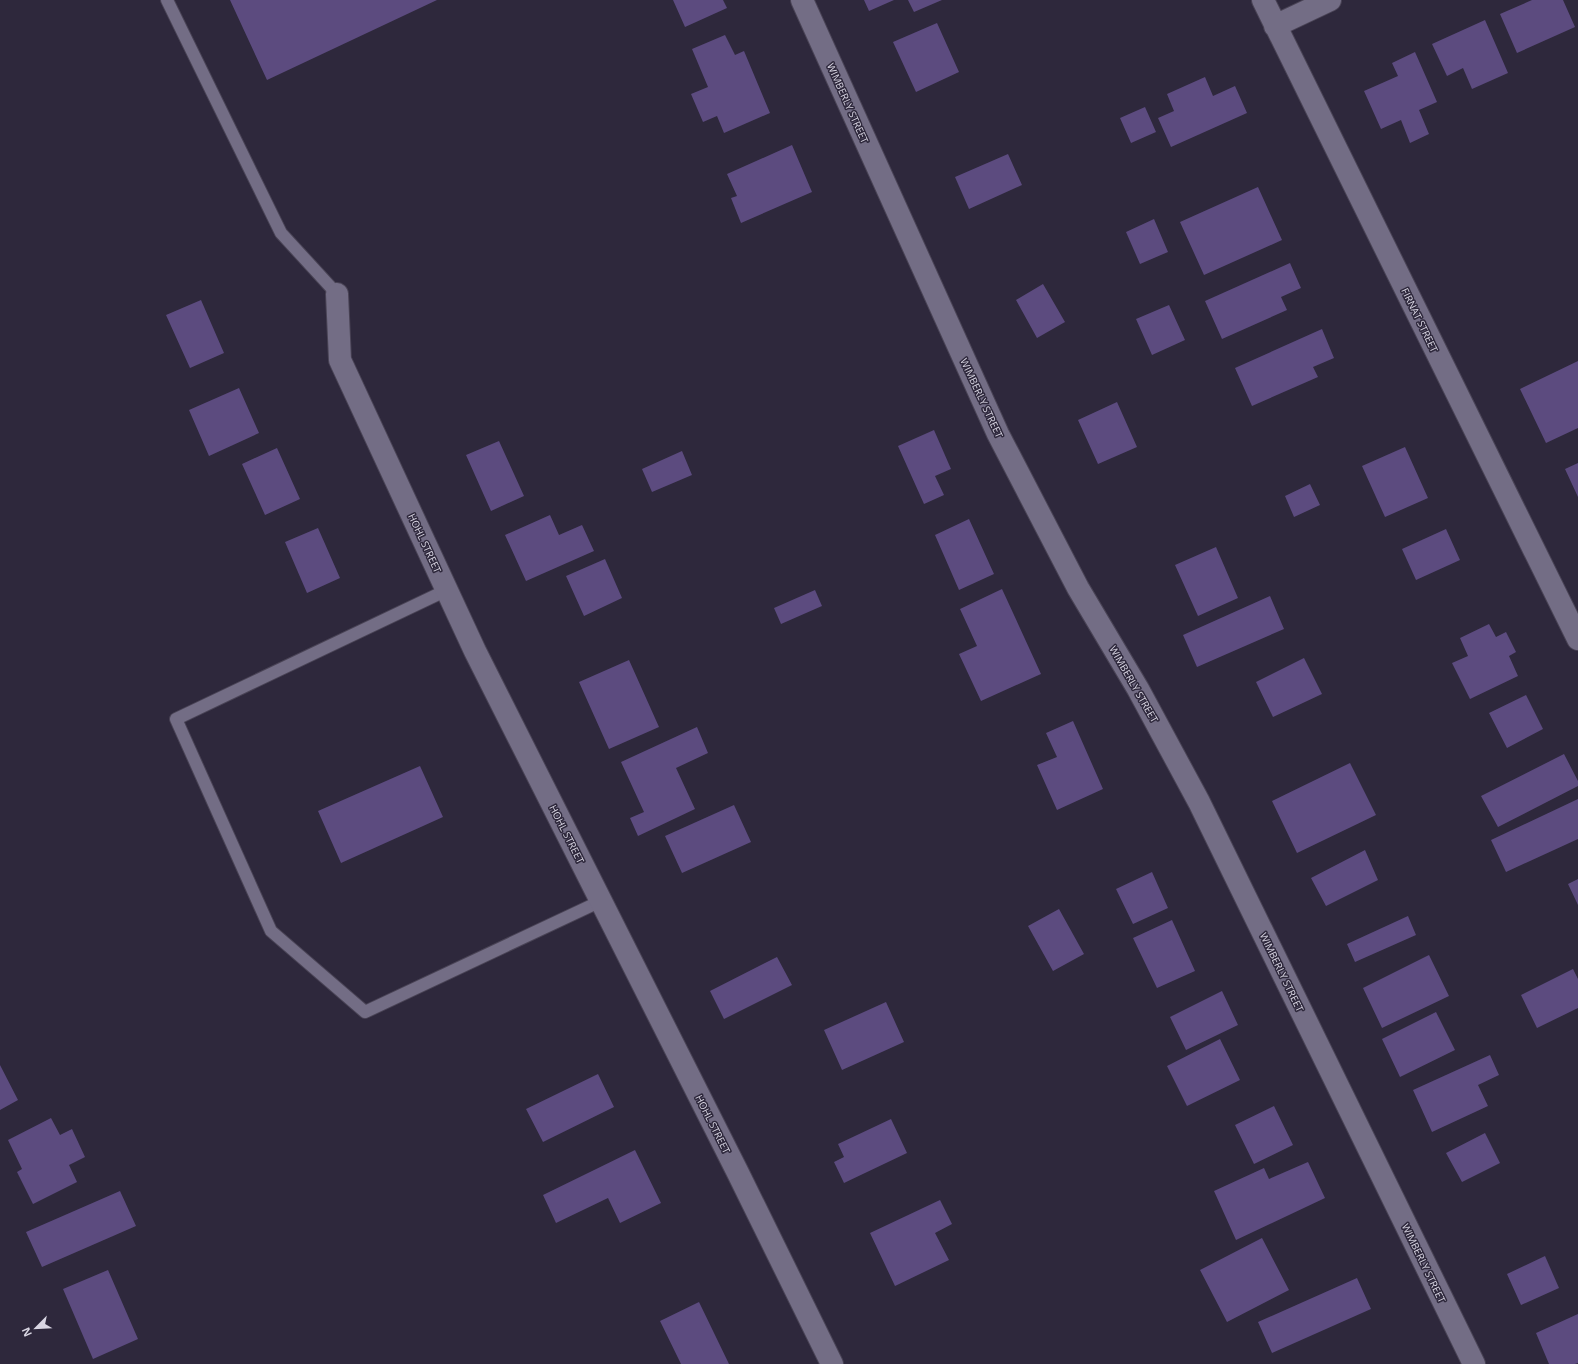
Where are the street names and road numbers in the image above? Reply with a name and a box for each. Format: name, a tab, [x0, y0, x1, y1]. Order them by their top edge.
street label: WIMBERLY STREET	[824, 61, 872, 146]
street label: FIRNAT STREET	[1398, 286, 1442, 355]
street label: WIMBERLY STREET	[957, 356, 1007, 441]
street label: HOHL STREET	[405, 511, 445, 575]
street label: WIMBERLY STREET	[1106, 643, 1162, 725]
street label: HOHL STREET	[546, 802, 588, 866]
street label: WIMBERLY STREET	[1257, 930, 1307, 1014]
street label: HOHL STREET	[692, 1092, 734, 1156]
street label: WIMBERLY STREET	[1399, 1221, 1449, 1305]

